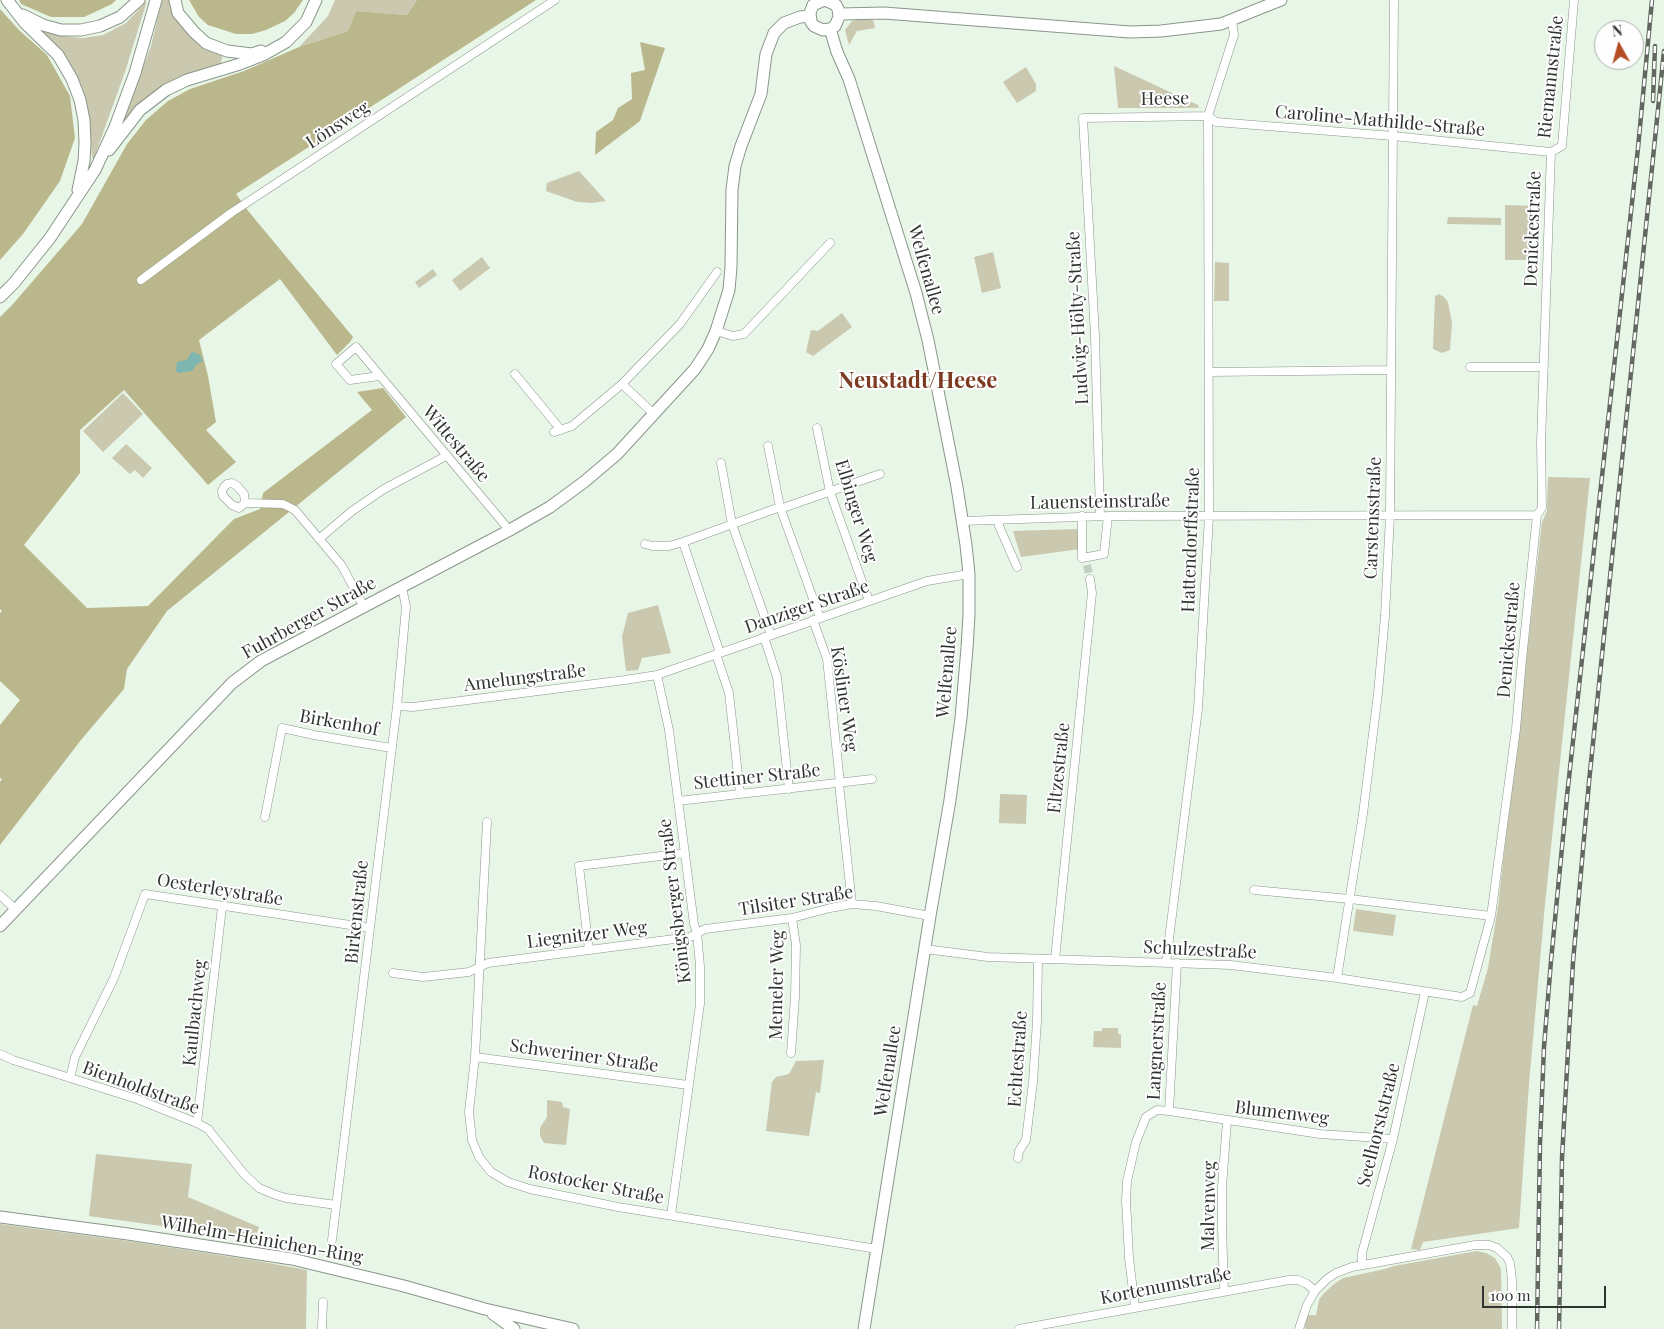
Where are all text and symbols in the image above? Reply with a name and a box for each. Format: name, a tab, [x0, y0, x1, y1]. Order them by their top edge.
street label: Riemannstraße	[1534, 14, 1568, 140]
north arrow	[1594, 20, 1644, 70]
text: N	[1611, 21, 1623, 41]
street label: Heese	[1140, 88, 1190, 110]
street label: Lönsweg	[302, 96, 374, 154]
street label: Caroline-Mathilde-Straße	[1274, 101, 1486, 141]
street label: Denickestraße	[1520, 170, 1546, 288]
street label: Welfenallee	[903, 223, 949, 317]
street label: Ludwig-Hölty-Straße	[1063, 231, 1093, 405]
district label: Neustadt/Heese	[839, 368, 997, 394]
street label: Wittestraße	[418, 401, 494, 487]
street label: Carstensstraße	[1360, 456, 1386, 580]
street label: Elbinger Weg	[830, 457, 882, 565]
street label: Hattendorffstraße	[1178, 467, 1204, 613]
street label: Lauensteinstraße	[1030, 490, 1170, 514]
street label: Fuhrberger Straße	[238, 572, 380, 664]
street label: Danziger Straße	[742, 576, 872, 638]
street label: Denickestraße	[1493, 581, 1525, 699]
street label: Welfenallee	[932, 625, 962, 719]
street label: Kösliner Weg	[826, 645, 862, 753]
street label: Amelungstraße	[463, 660, 587, 696]
street label: Birkenhof	[298, 705, 380, 741]
street label: Eltzestraße	[1043, 722, 1075, 814]
street label: Stettiner Straße	[692, 760, 822, 794]
street label: Königsberger Straße	[654, 817, 696, 985]
street label: Birkenstraße	[341, 859, 373, 965]
street label: Oesterleystraße	[155, 869, 285, 911]
street label: Tilsiter Straße	[737, 881, 855, 921]
street label: Liegnitzer Weg	[526, 917, 648, 953]
street label: Memeler Weg	[765, 930, 789, 1040]
street label: Schulzestraße	[1143, 936, 1257, 964]
street label: Kaulbachweg	[179, 959, 211, 1067]
street label: Langnerstraße	[1143, 981, 1171, 1101]
street label: Echtestraße	[1004, 1010, 1032, 1108]
street label: Welfenallee	[870, 1024, 906, 1118]
street label: Schweriner Straße	[508, 1035, 660, 1077]
street label: Bienholdstraße	[80, 1057, 202, 1119]
street label: Seelhorststraße	[1353, 1061, 1405, 1189]
street label: Blumenweg	[1234, 1097, 1330, 1129]
street label: Rostocker Straße	[526, 1161, 666, 1209]
street label: Malvenweg	[1197, 1161, 1221, 1251]
street label: Wilhelm-Heinichen-Ring	[159, 1212, 365, 1268]
street label: Kortenumstraße	[1098, 1263, 1234, 1309]
scale bar	[1484, 1276, 1608, 1308]
text: 100 m	[1490, 1285, 1531, 1305]

